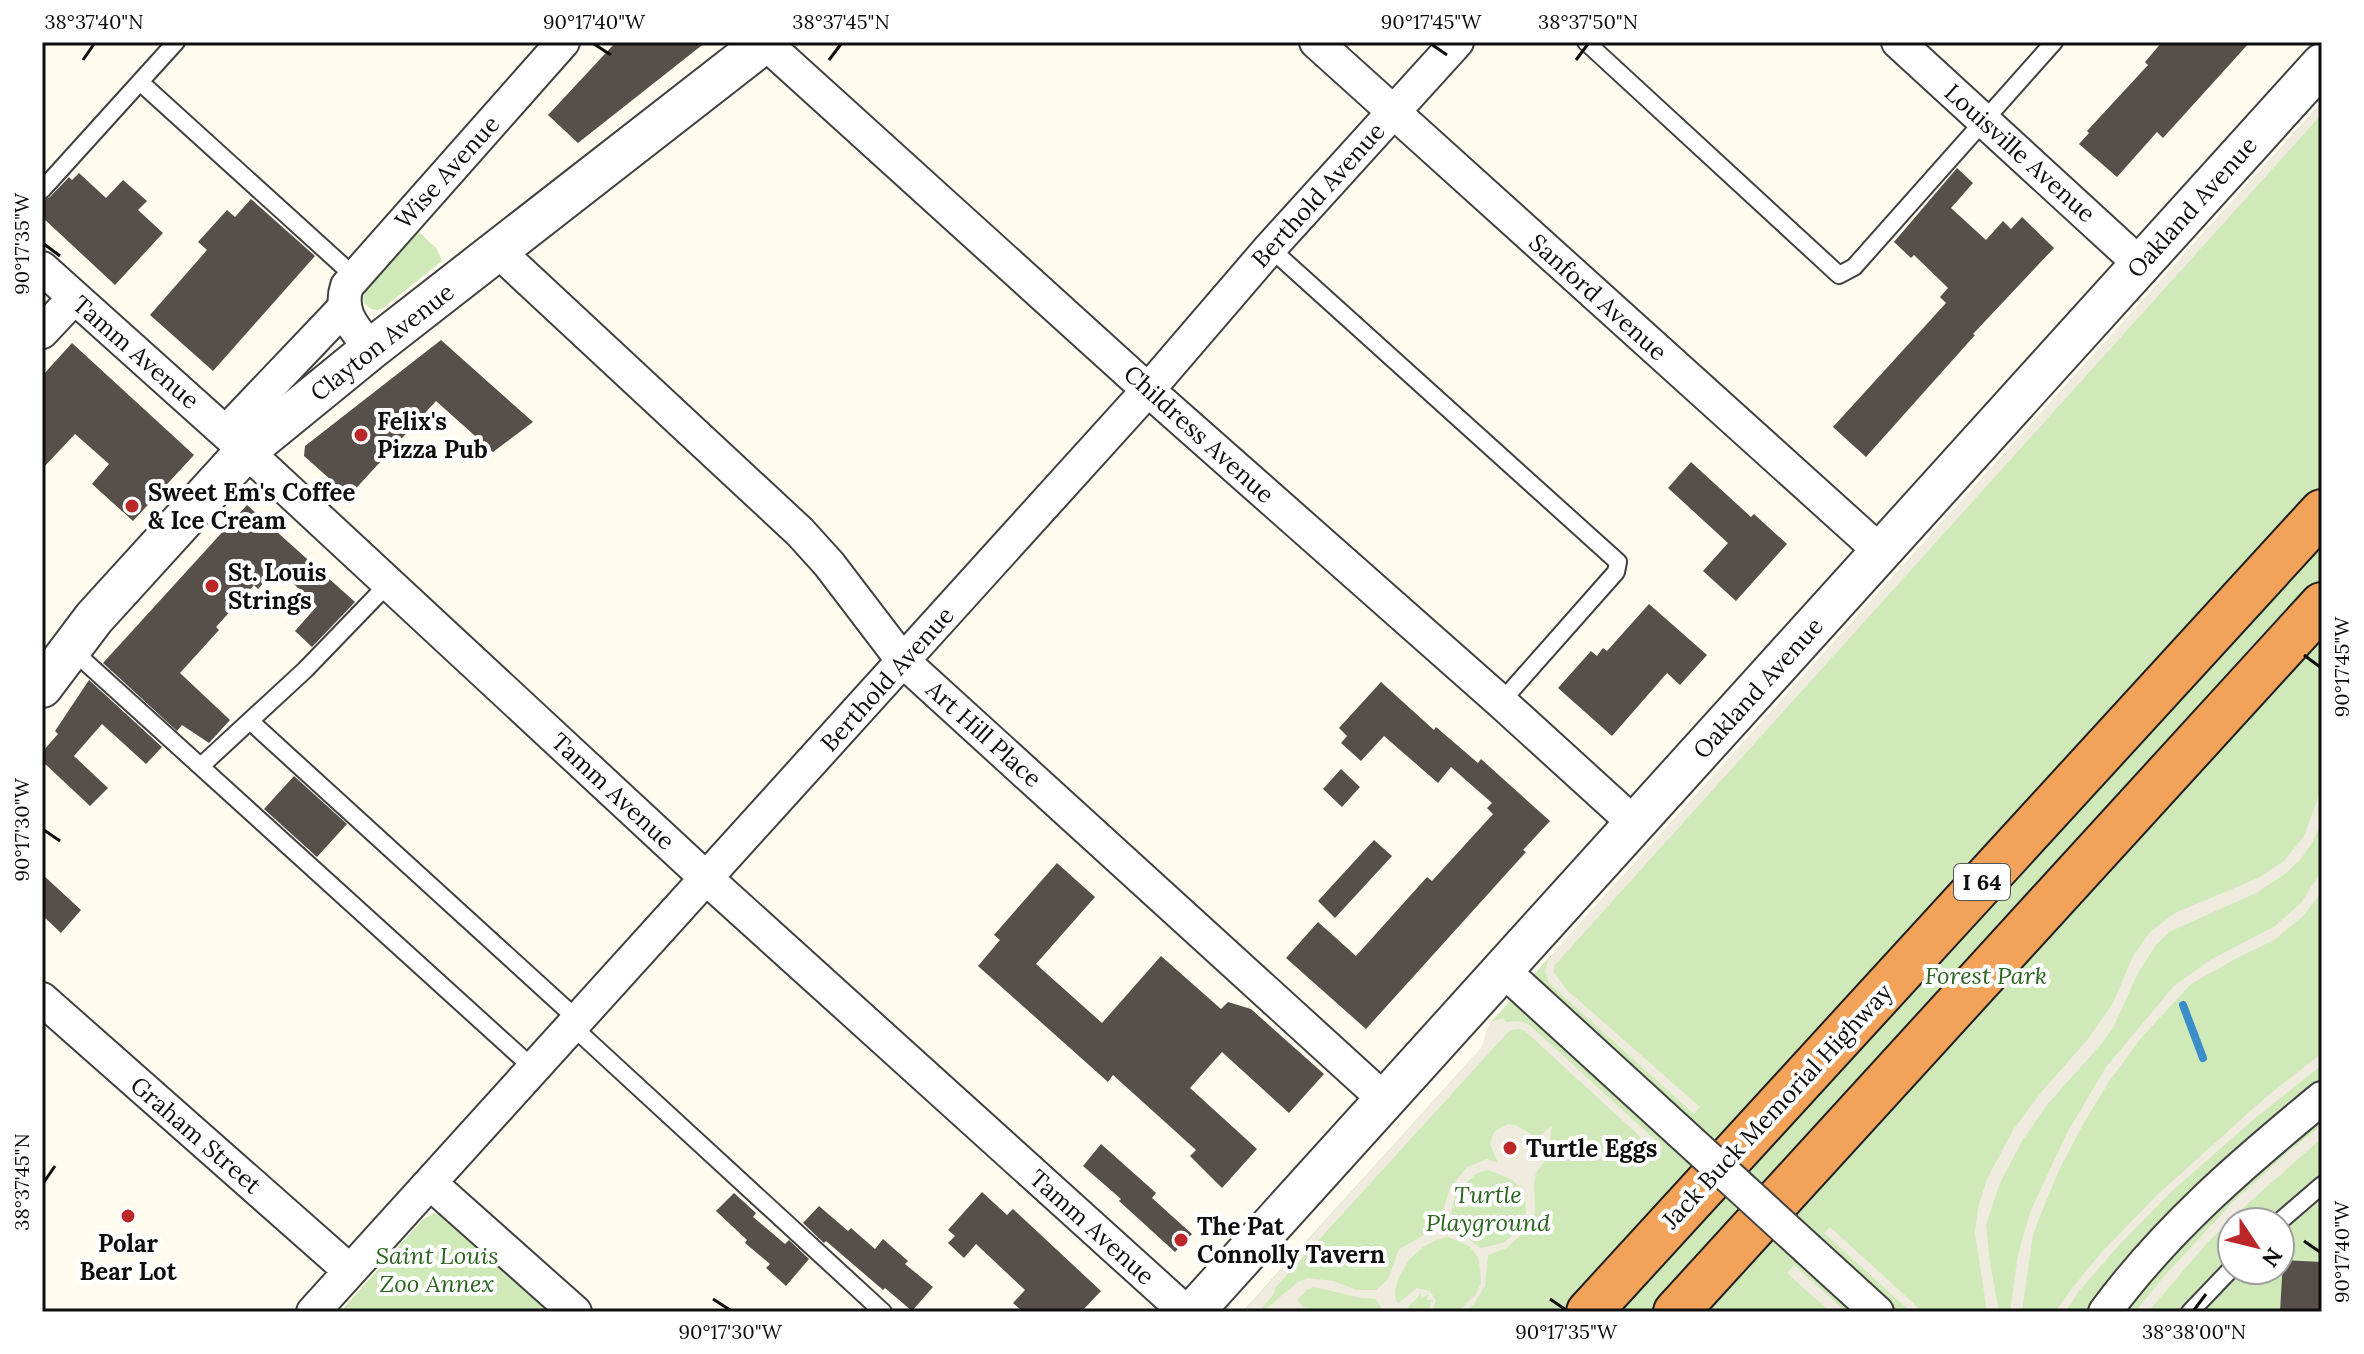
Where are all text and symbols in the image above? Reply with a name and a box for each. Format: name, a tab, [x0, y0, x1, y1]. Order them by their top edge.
text: 38°37'40"N	[44, 9, 144, 34]
text: 90°17'40"W	[543, 9, 646, 34]
text: 38°37'45"N	[792, 9, 890, 34]
text: 90°17'45"W	[1381, 9, 1482, 34]
text: 38°37'50"N	[1538, 9, 1638, 34]
street label: Louisville Avenue	[1938, 77, 2102, 229]
street label: Wise Avenue	[388, 109, 506, 235]
street label: Berthold Avenue	[1245, 116, 1391, 274]
street label: Oakland Avenue	[2120, 130, 2264, 284]
text: 90°17'35"W	[9, 192, 34, 295]
street label: Sanford Avenue	[1523, 227, 1673, 367]
street label: Clayton Avenue	[304, 276, 460, 408]
street label: Tamm Avenue	[66, 289, 206, 415]
street label: Childress Avenue	[1117, 358, 1281, 510]
place label: Felix's Pizza Pub	[377, 406, 488, 465]
marker: Felix's Pizza Pub	[352, 426, 370, 444]
place label: Sweet Em's Coffee & Ice Cream	[148, 477, 355, 536]
marker: Sweet Em's Coffee & Ice Cream	[123, 497, 141, 515]
place label: St. Louis Strings	[228, 557, 326, 616]
marker: St. Louis Strings	[203, 577, 221, 595]
street label: Berthold Avenue	[814, 600, 960, 758]
street label: Oakland Avenue	[1686, 611, 1830, 765]
text: 90°17'45"W	[2329, 616, 2354, 717]
street label: Art Hill Place	[919, 673, 1048, 794]
street label: Tamm Avenue	[545, 726, 681, 856]
text: 90°17'30"W	[9, 777, 34, 882]
road number: I 64	[1954, 864, 2010, 900]
park label: Forest Park	[1925, 960, 2047, 991]
street label: Jack Buck Memorial Highway	[1655, 977, 1899, 1236]
street label: Graham Street	[124, 1070, 268, 1201]
text: 38°37'45"N	[9, 1133, 34, 1231]
place label: Turtle Eggs	[1526, 1133, 1657, 1164]
marker: Turtle Eggs	[1501, 1139, 1519, 1157]
street label: Tamm Avenue	[1023, 1163, 1161, 1291]
park label: Turtle Playground	[1426, 1179, 1551, 1238]
text: 90°17'40"W	[2329, 1200, 2354, 1303]
north arrow	[2216, 1206, 2296, 1286]
marker: Polar Bear Lot	[119, 1207, 137, 1225]
place label: The Pat Connolly Tavern	[1197, 1211, 1385, 1270]
place label: Polar Bear Lot	[79, 1228, 178, 1287]
marker: The Pat Connolly Tavern	[1172, 1231, 1190, 1249]
park label: Saint Louis Zoo Annex	[376, 1240, 498, 1299]
text: N	[2256, 1242, 2289, 1272]
text: 90°17'30"W	[678, 1319, 783, 1344]
text: 90°17'35"W	[1515, 1319, 1618, 1344]
text: 38°38'00"N	[2142, 1319, 2246, 1344]

